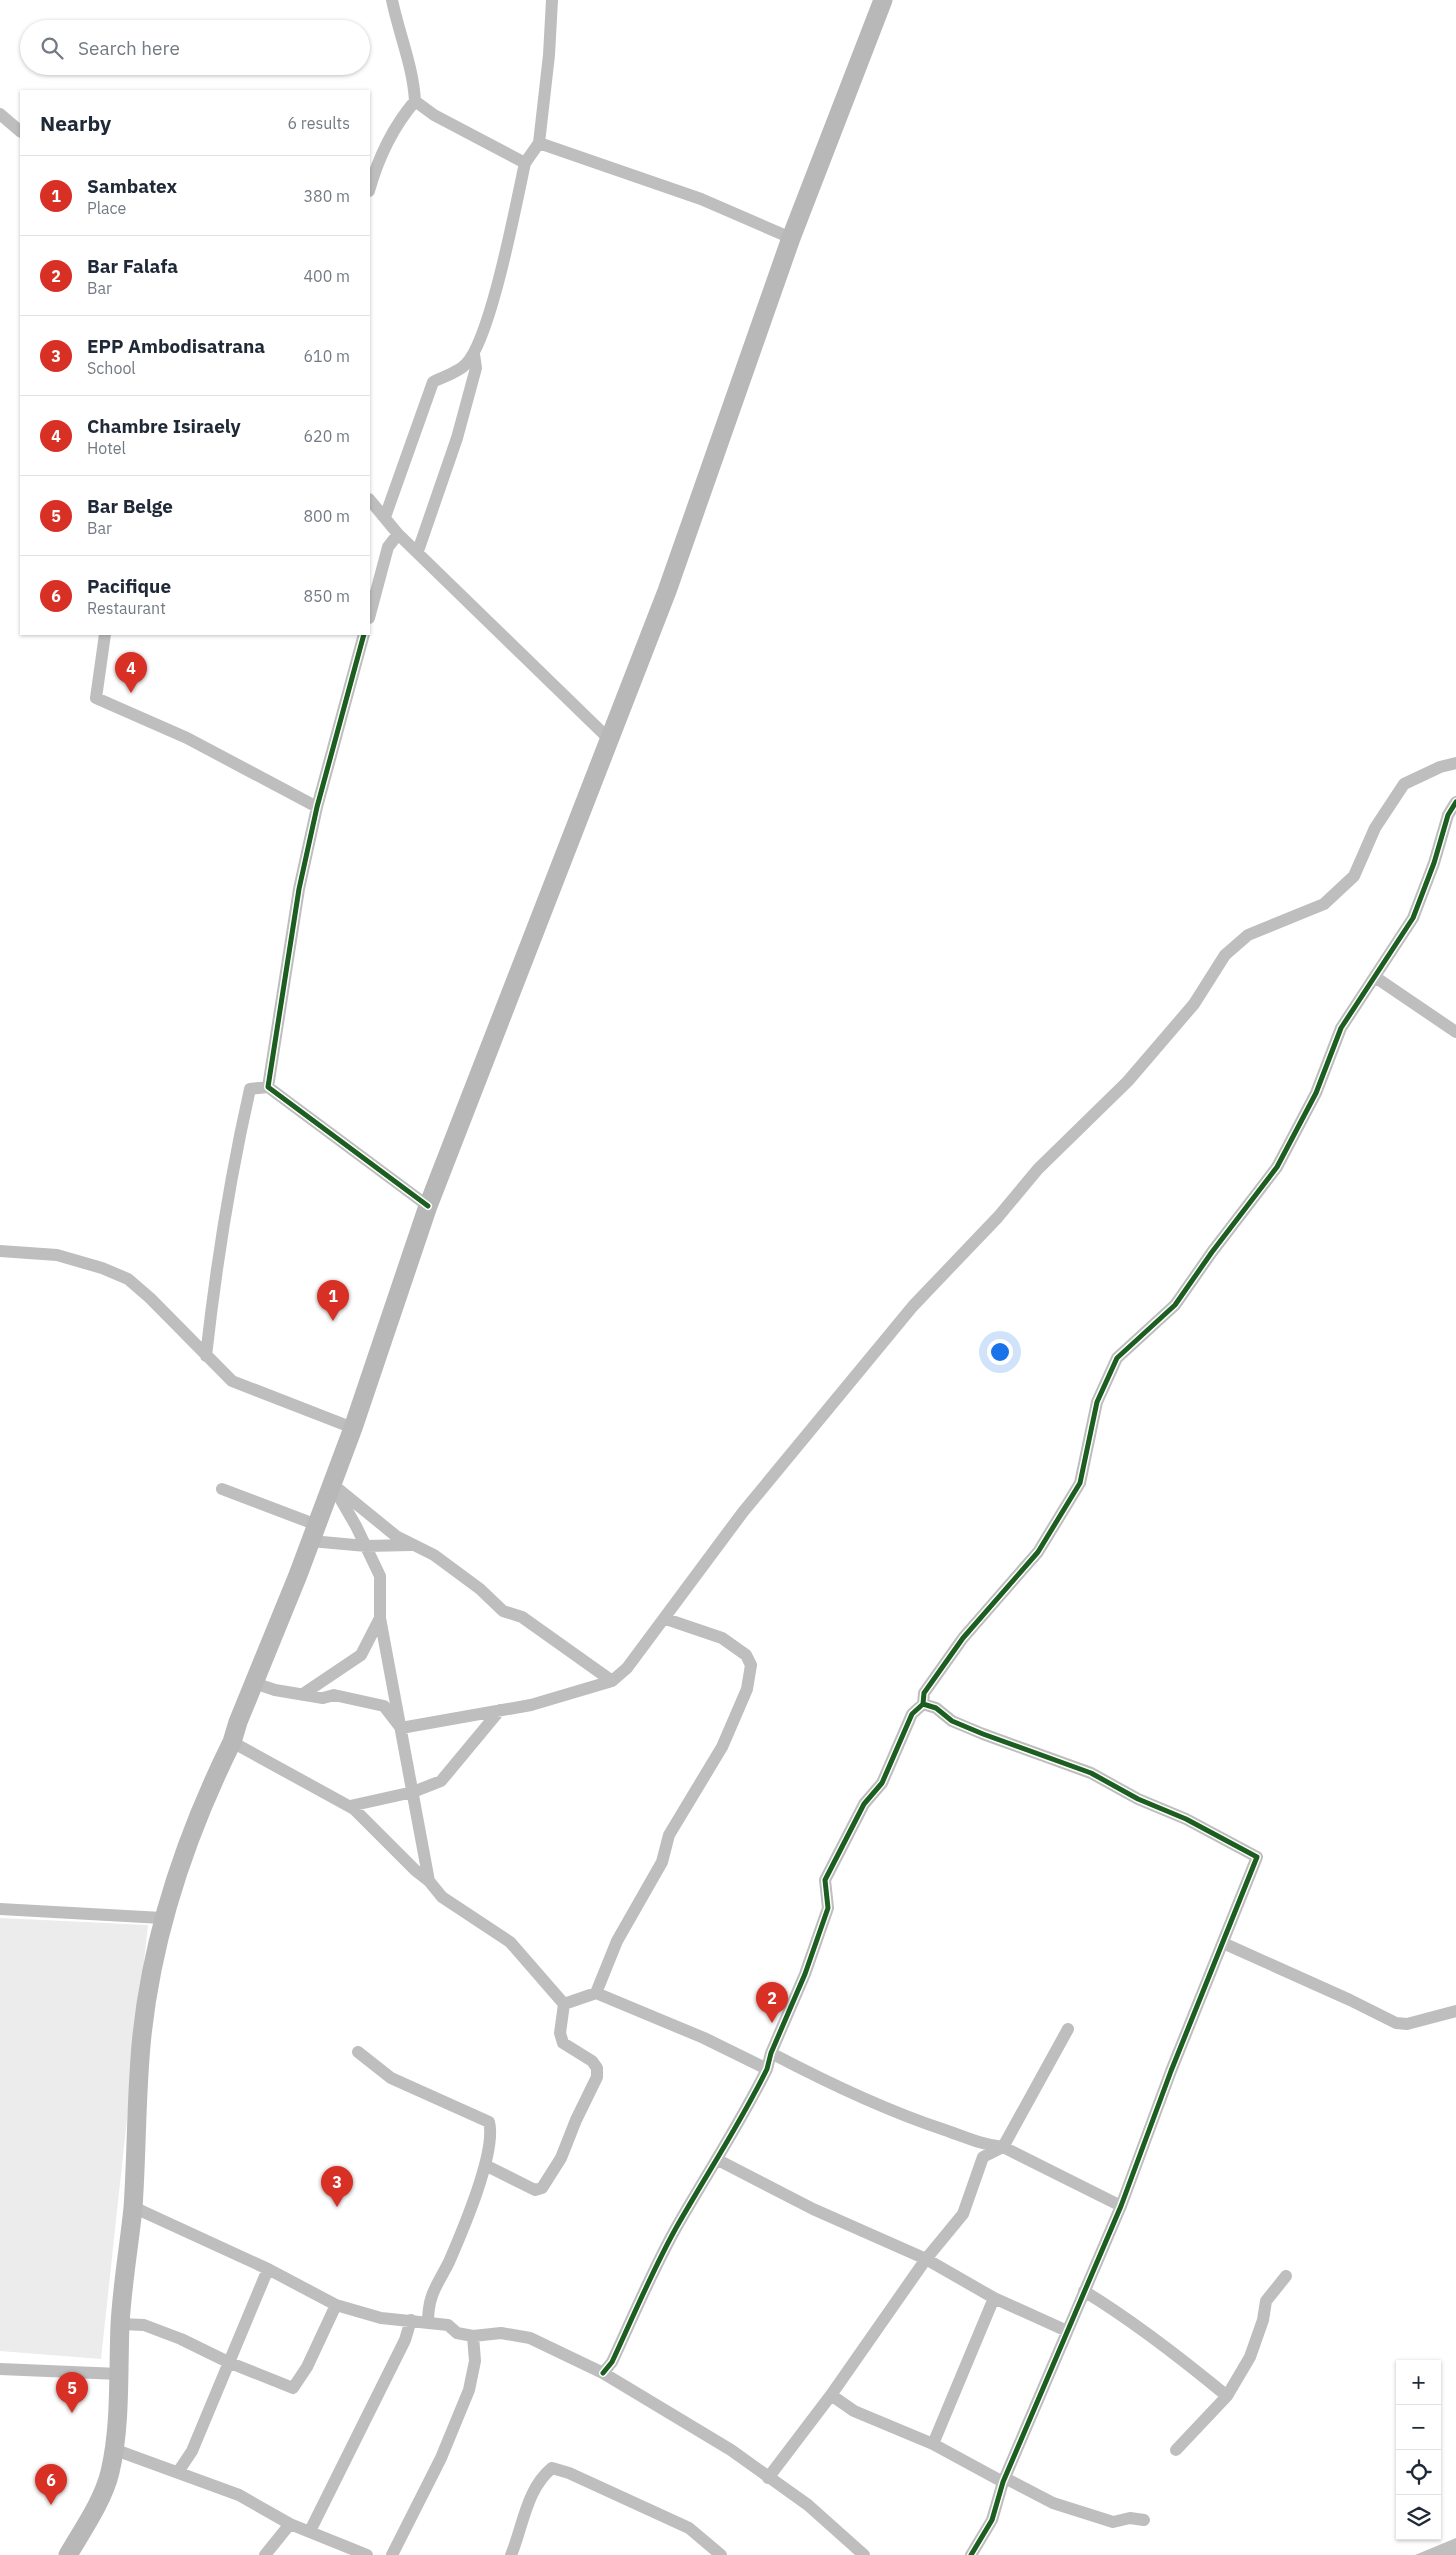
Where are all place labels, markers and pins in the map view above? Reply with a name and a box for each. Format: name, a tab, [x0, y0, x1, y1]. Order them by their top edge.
pin: 4	[115, 652, 147, 693]
pin: 1	[317, 1280, 349, 1321]
pin: 2	[756, 1982, 788, 2023]
pin: 3	[321, 2166, 353, 2207]
pin: 5	[56, 2372, 88, 2413]
pin: 6	[35, 2464, 67, 2505]

